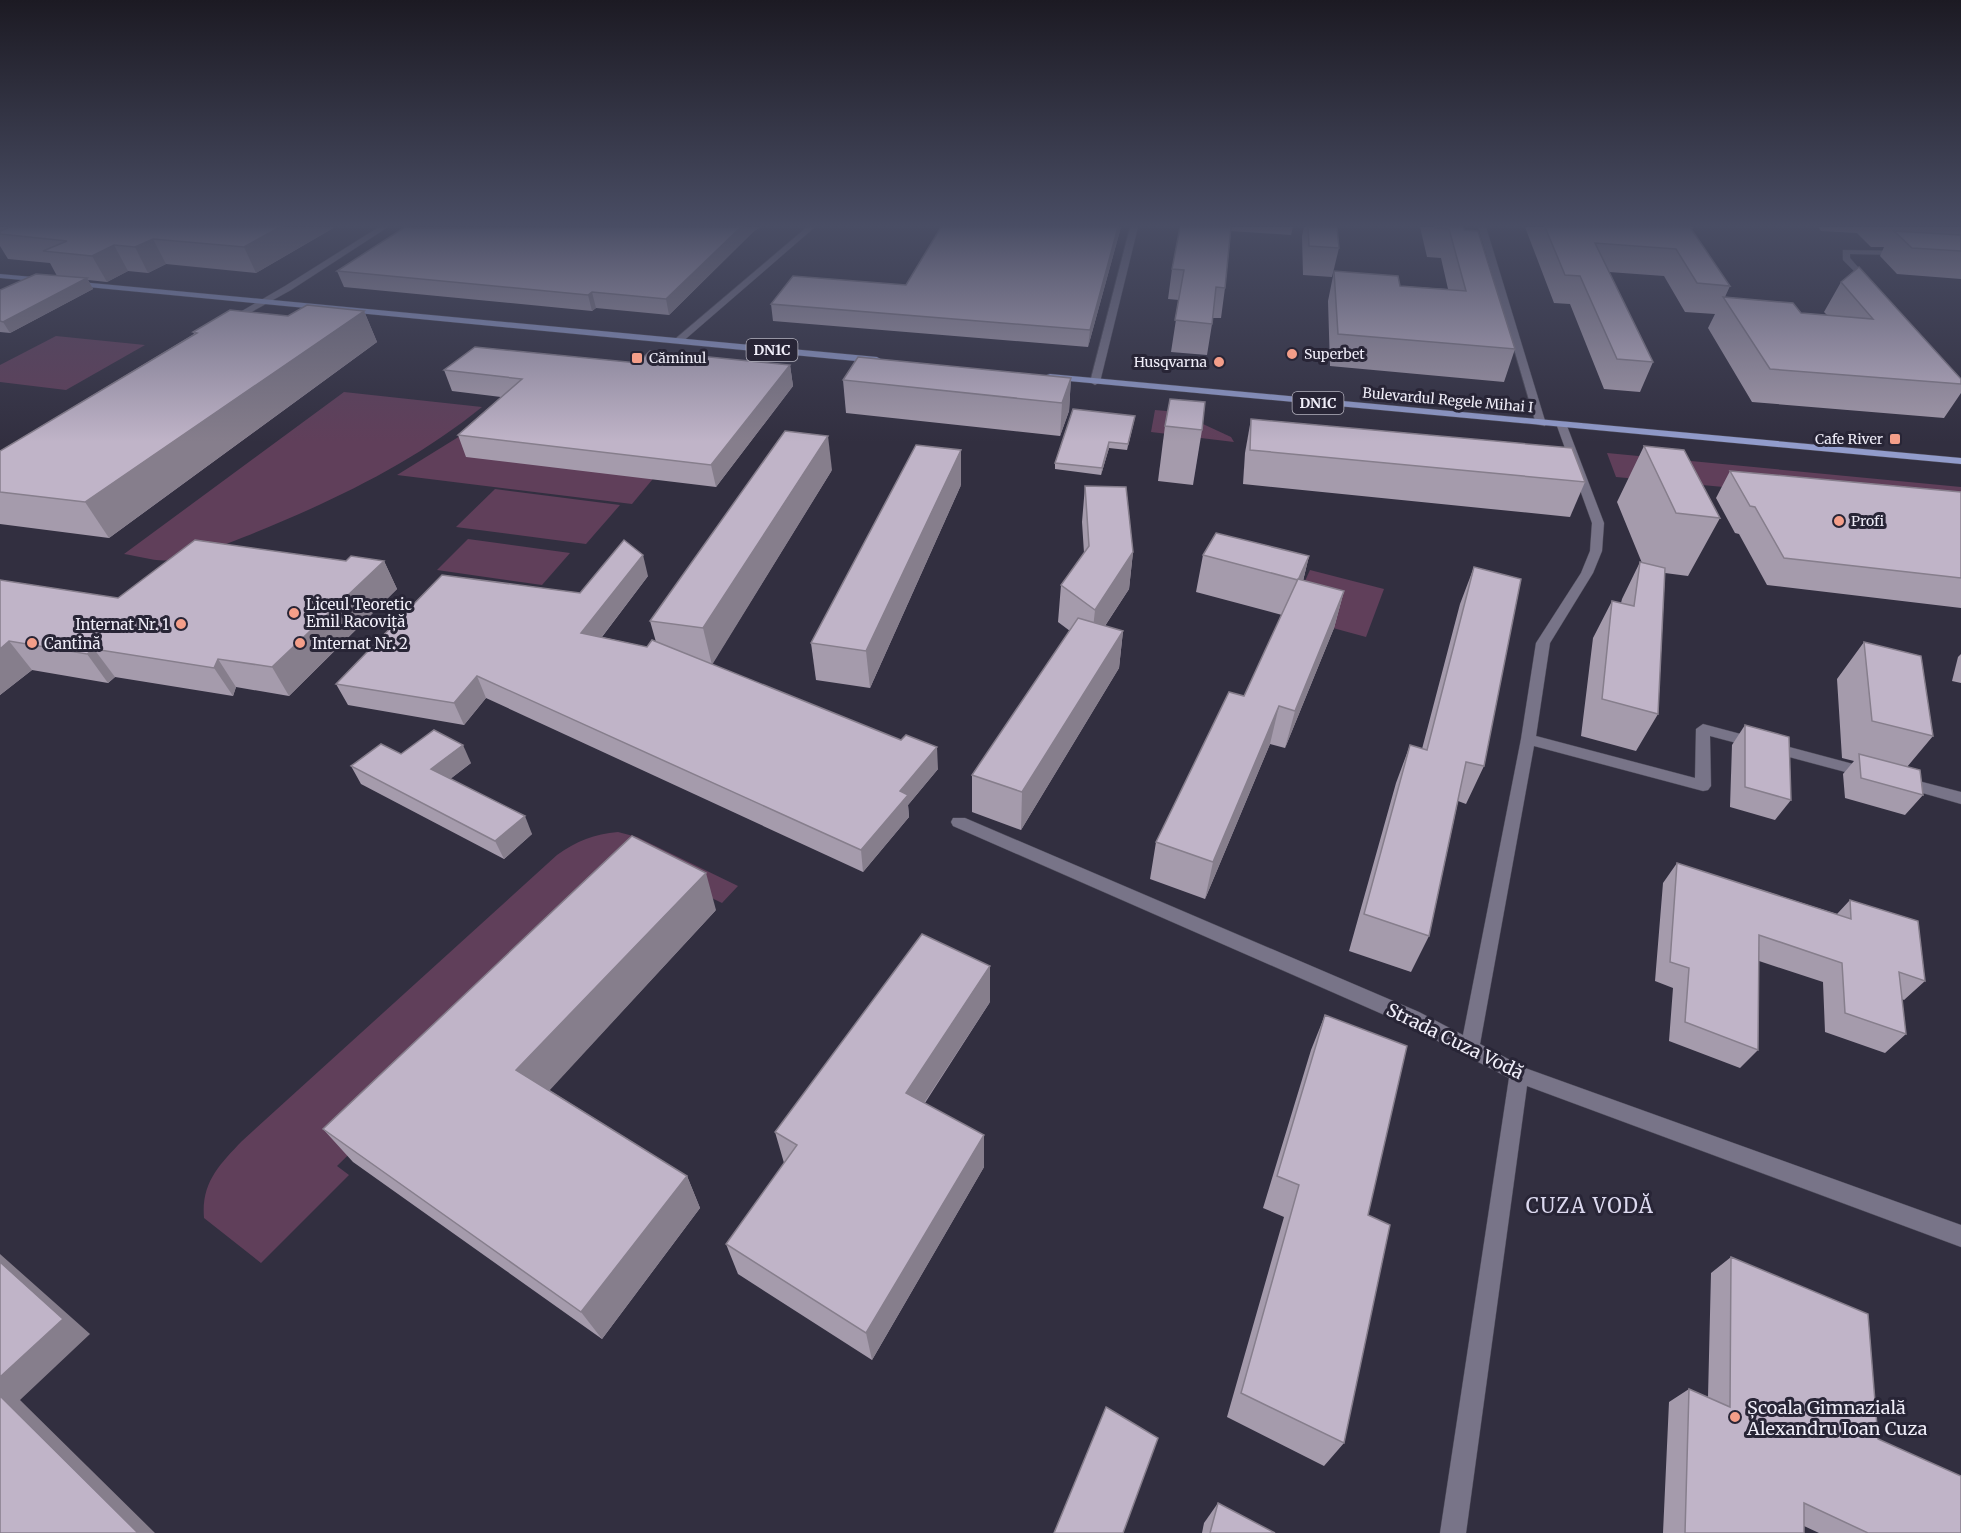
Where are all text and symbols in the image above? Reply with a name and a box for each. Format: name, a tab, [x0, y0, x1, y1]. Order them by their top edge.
road number: DN1C	[746, 339, 798, 361]
place label: Superbet	[1304, 345, 1365, 363]
marker: Superbet	[1285, 347, 1299, 361]
place label: Căminul	[649, 349, 707, 367]
marker: Căminul	[630, 351, 644, 365]
place label: Husqvarna	[1134, 353, 1207, 371]
marker: Husqvarna	[1212, 355, 1226, 369]
street label: Bulevardul Regele Mihai I	[1362, 384, 1534, 416]
road number: DN1C	[1292, 392, 1344, 414]
place label: Cafe River	[1815, 430, 1883, 448]
marker: Cafe River	[1888, 432, 1902, 446]
place label: Profi	[1851, 512, 1884, 530]
marker: Profi	[1832, 514, 1846, 528]
place label: Liceul Teoretic Emil Racoviță	[306, 595, 413, 632]
marker: Liceul Teoretic Emil Racoviță	[287, 606, 301, 620]
place label: Internat Nr. 1	[75, 615, 169, 634]
marker: Internat Nr. 1	[174, 617, 188, 631]
place label: Cantină	[44, 634, 100, 653]
place label: Internat Nr. 2	[312, 634, 408, 653]
marker: Cantină	[25, 636, 39, 650]
marker: Internat Nr. 2	[293, 636, 307, 650]
street label: Strada Cuza Vodă	[1383, 998, 1528, 1084]
district label: CUZA VODĂ	[1526, 1192, 1654, 1218]
place label: Școala Gimnazială Alexandru Ioan Cuza	[1746, 1396, 1928, 1440]
marker: Școala Gimnazială Alexandru Ioan Cuza	[1728, 1410, 1742, 1424]

